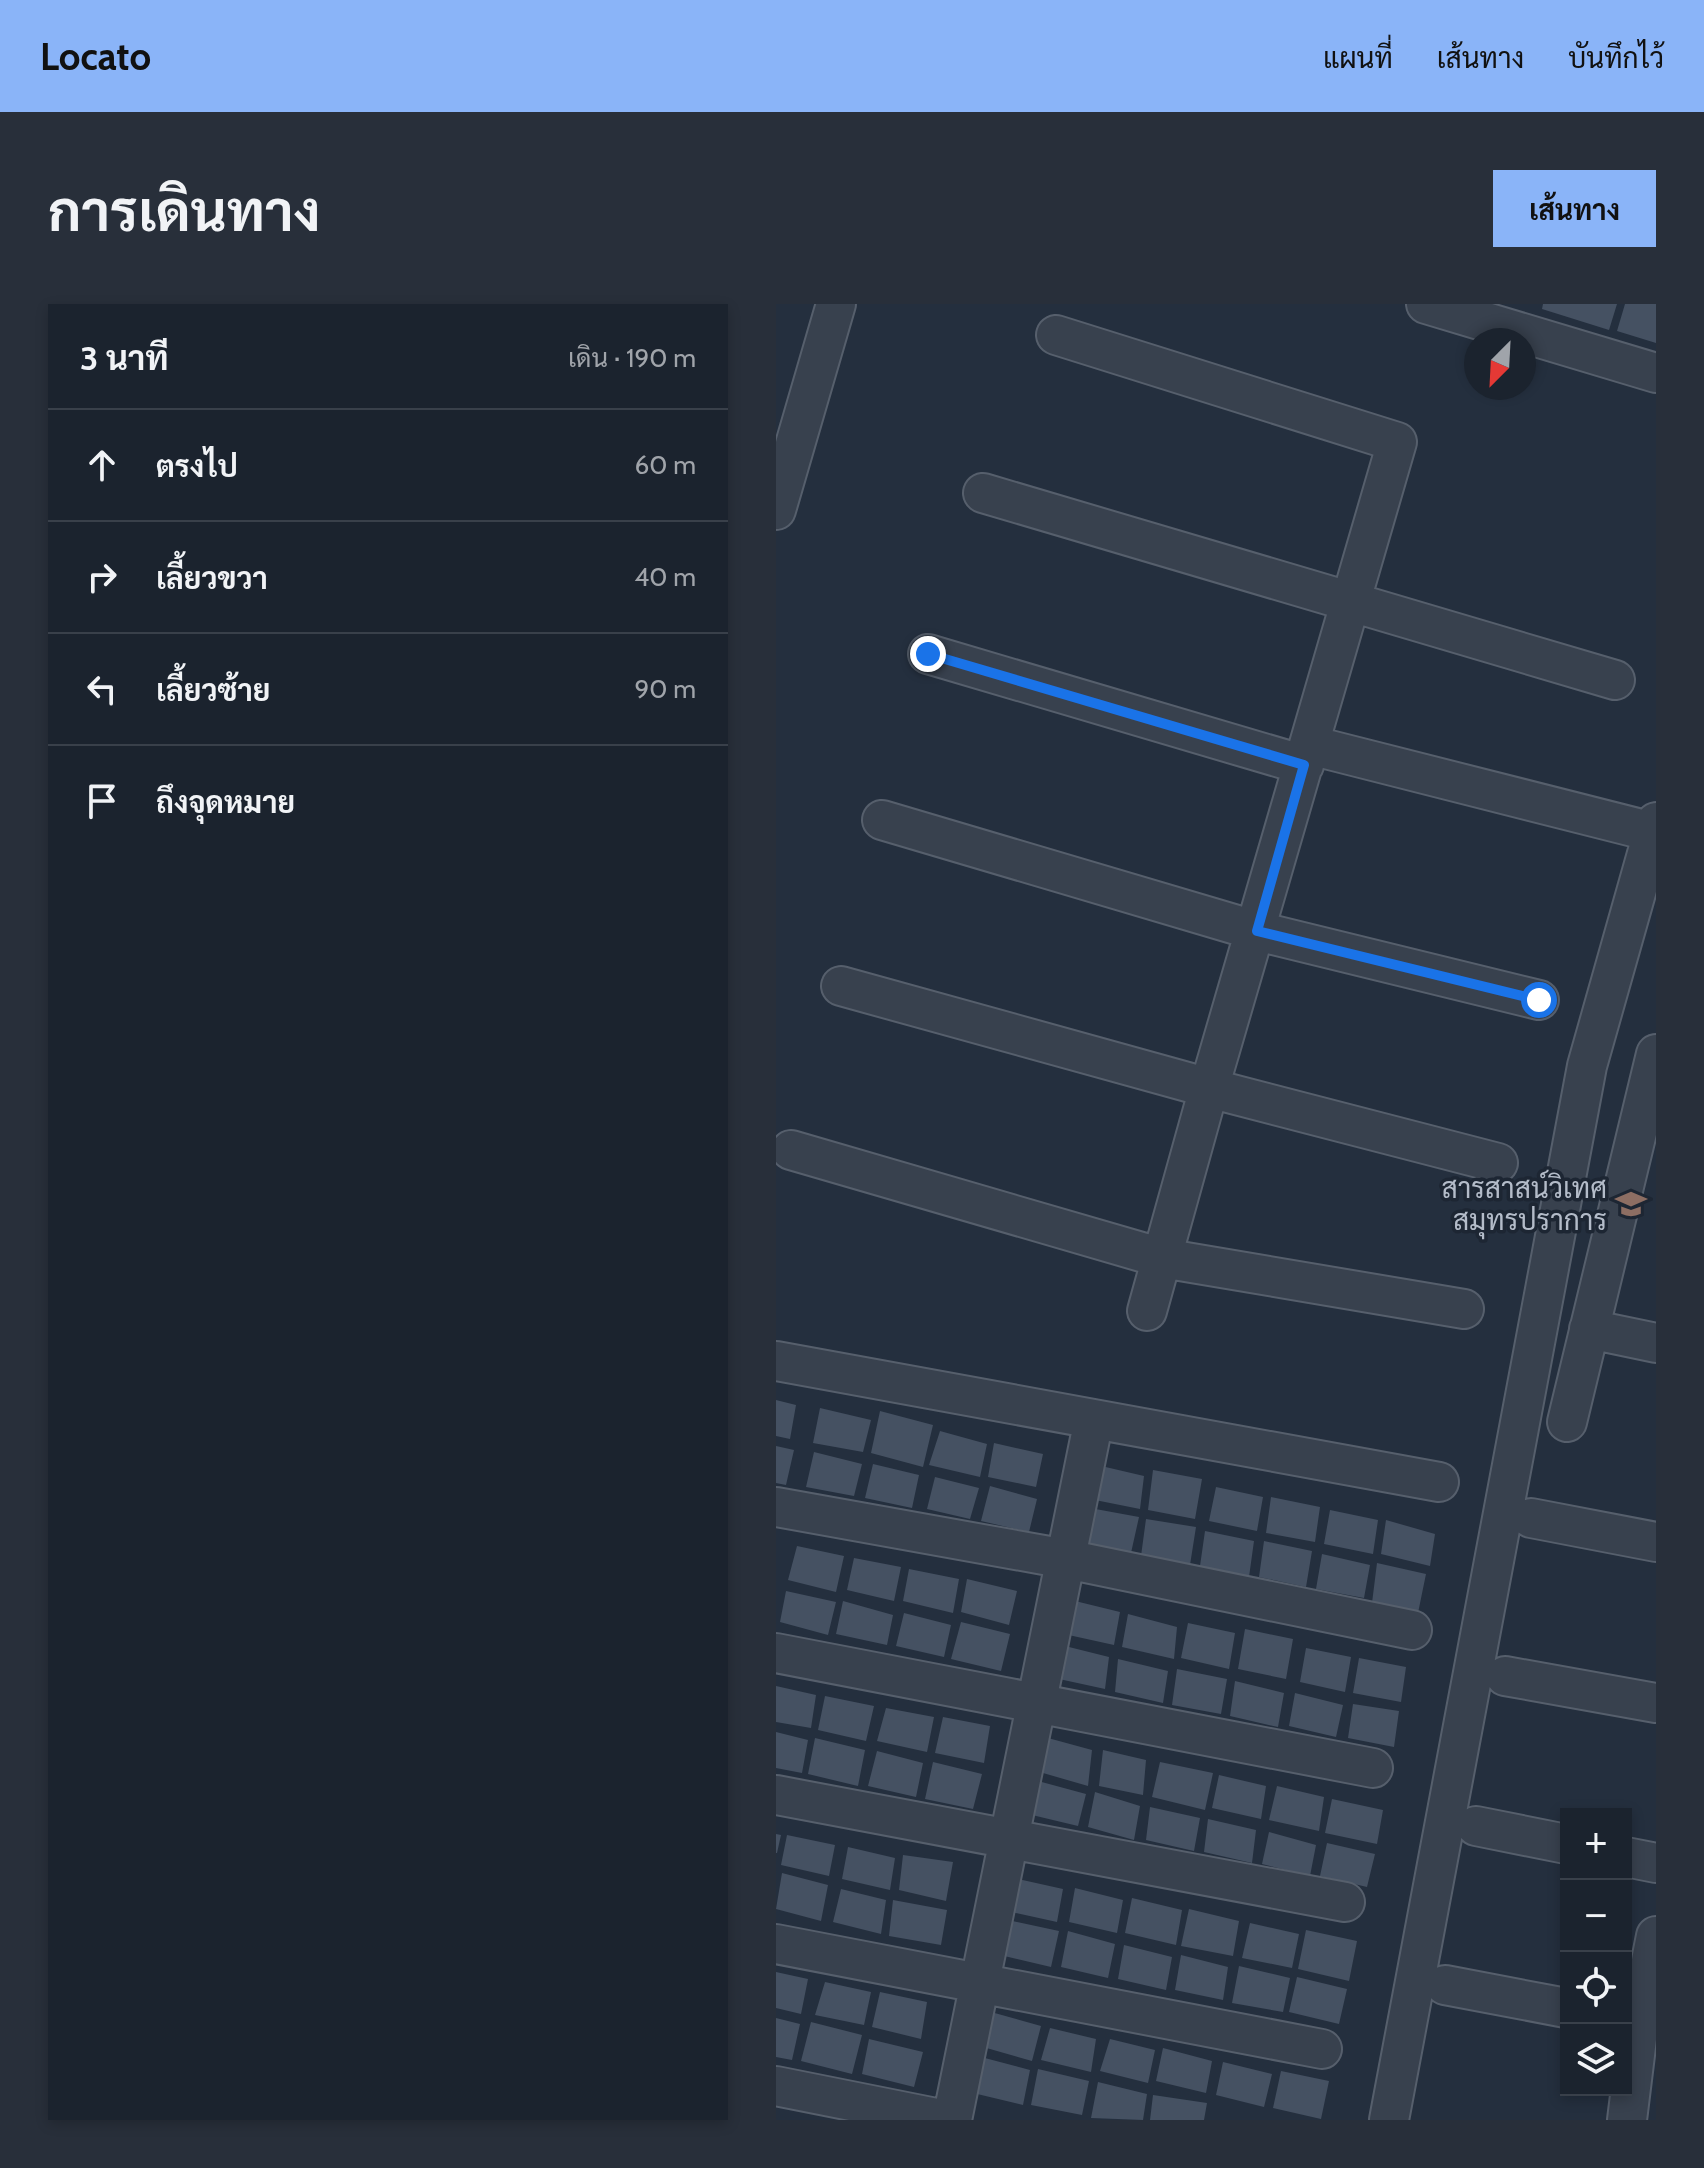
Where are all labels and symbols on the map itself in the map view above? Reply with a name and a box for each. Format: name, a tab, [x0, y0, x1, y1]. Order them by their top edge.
north arrow	[1464, 328, 1536, 400]
route end	[910, 636, 946, 672]
route start	[1521, 982, 1557, 1018]
place label: สารสาสน์วิเทศ สมุทรปราการ	[1441, 1169, 1607, 1240]
school or university icon: สารสาสน์วิเทศ สมุทรปราการ	[1614, 1187, 1648, 1221]

